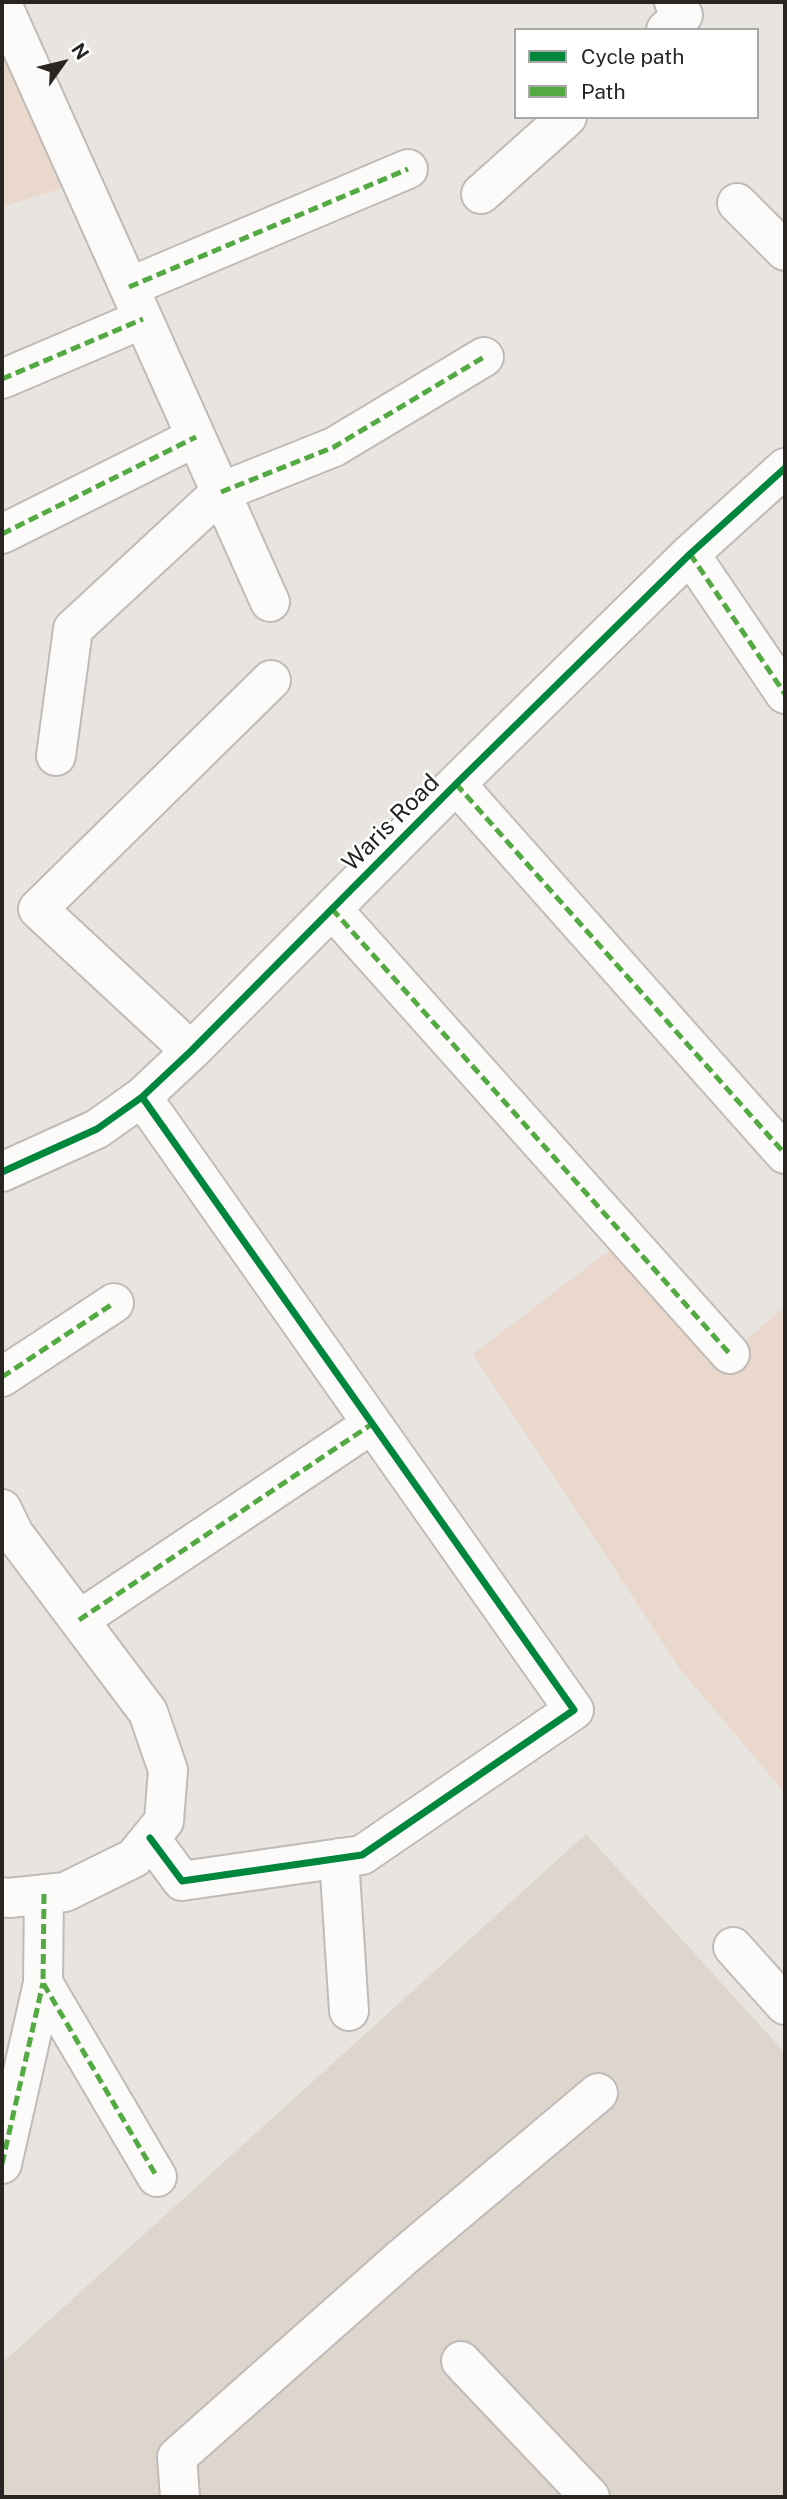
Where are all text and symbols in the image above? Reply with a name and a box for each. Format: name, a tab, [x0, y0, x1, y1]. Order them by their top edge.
north arrow	[28, 28, 98, 98]
legend	[514, 28, 759, 119]
text: N	[67, 39, 94, 64]
text: Cycle path	[581, 44, 684, 69]
text: Path	[581, 79, 626, 104]
street label: Waris Road	[337, 769, 445, 877]

